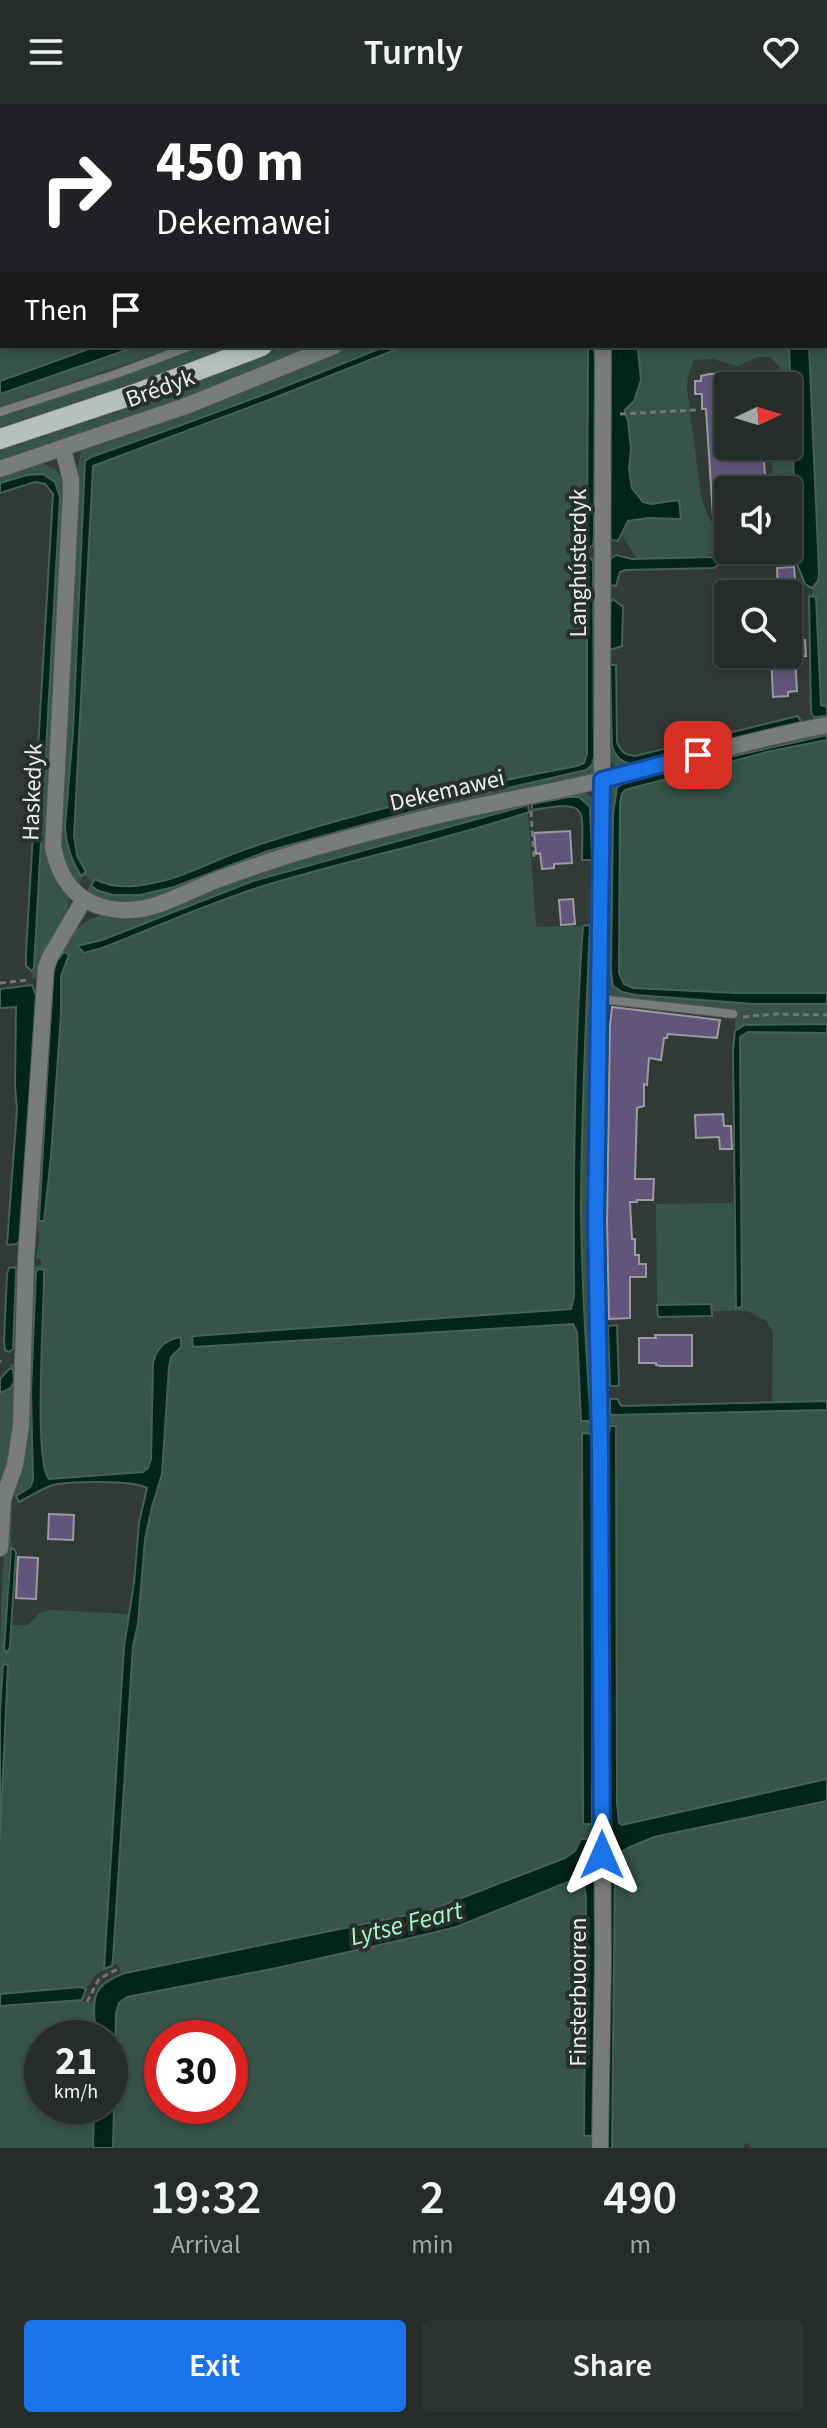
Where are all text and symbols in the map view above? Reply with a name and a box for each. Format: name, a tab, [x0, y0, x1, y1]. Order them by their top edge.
text: Turnly	[364, 27, 463, 78]
icon: menu	[24, 30, 68, 74]
icon: heart	[759, 30, 803, 74]
text: 450 m	[156, 123, 304, 202]
icon: right	[24, 136, 128, 240]
text: Dekemawei	[156, 197, 331, 248]
icon: arrive	[104, 288, 148, 332]
text: Then	[24, 289, 88, 332]
street label: Brédyk	[121, 360, 199, 417]
north arrow	[714, 372, 802, 460]
map controls	[714, 372, 802, 668]
button: sound	[714, 476, 802, 564]
street label: Langhústerdyk	[561, 488, 596, 637]
button: search	[714, 580, 802, 668]
pin	[664, 721, 732, 789]
icon: arrive	[676, 733, 720, 777]
street label: Haskedyk	[13, 743, 52, 841]
street label: Dekemawei	[386, 760, 508, 821]
position arrow	[560, 1813, 644, 1897]
water label: Lytse Feart	[346, 1892, 467, 1955]
street label: Finsterbuorren	[561, 1917, 596, 2067]
speed limit sign: 30	[144, 2020, 248, 2124]
text: 21	[55, 2033, 97, 2090]
text: km/h	[54, 2078, 98, 2106]
text: 19:32	[150, 2164, 262, 2232]
text: 2	[420, 2164, 445, 2232]
text: 490	[603, 2164, 677, 2232]
text: Arrival	[171, 2226, 241, 2263]
text: min	[411, 2226, 453, 2263]
text: m	[629, 2226, 651, 2263]
button: Exit	[24, 2320, 406, 2412]
button: Share	[422, 2320, 803, 2412]

